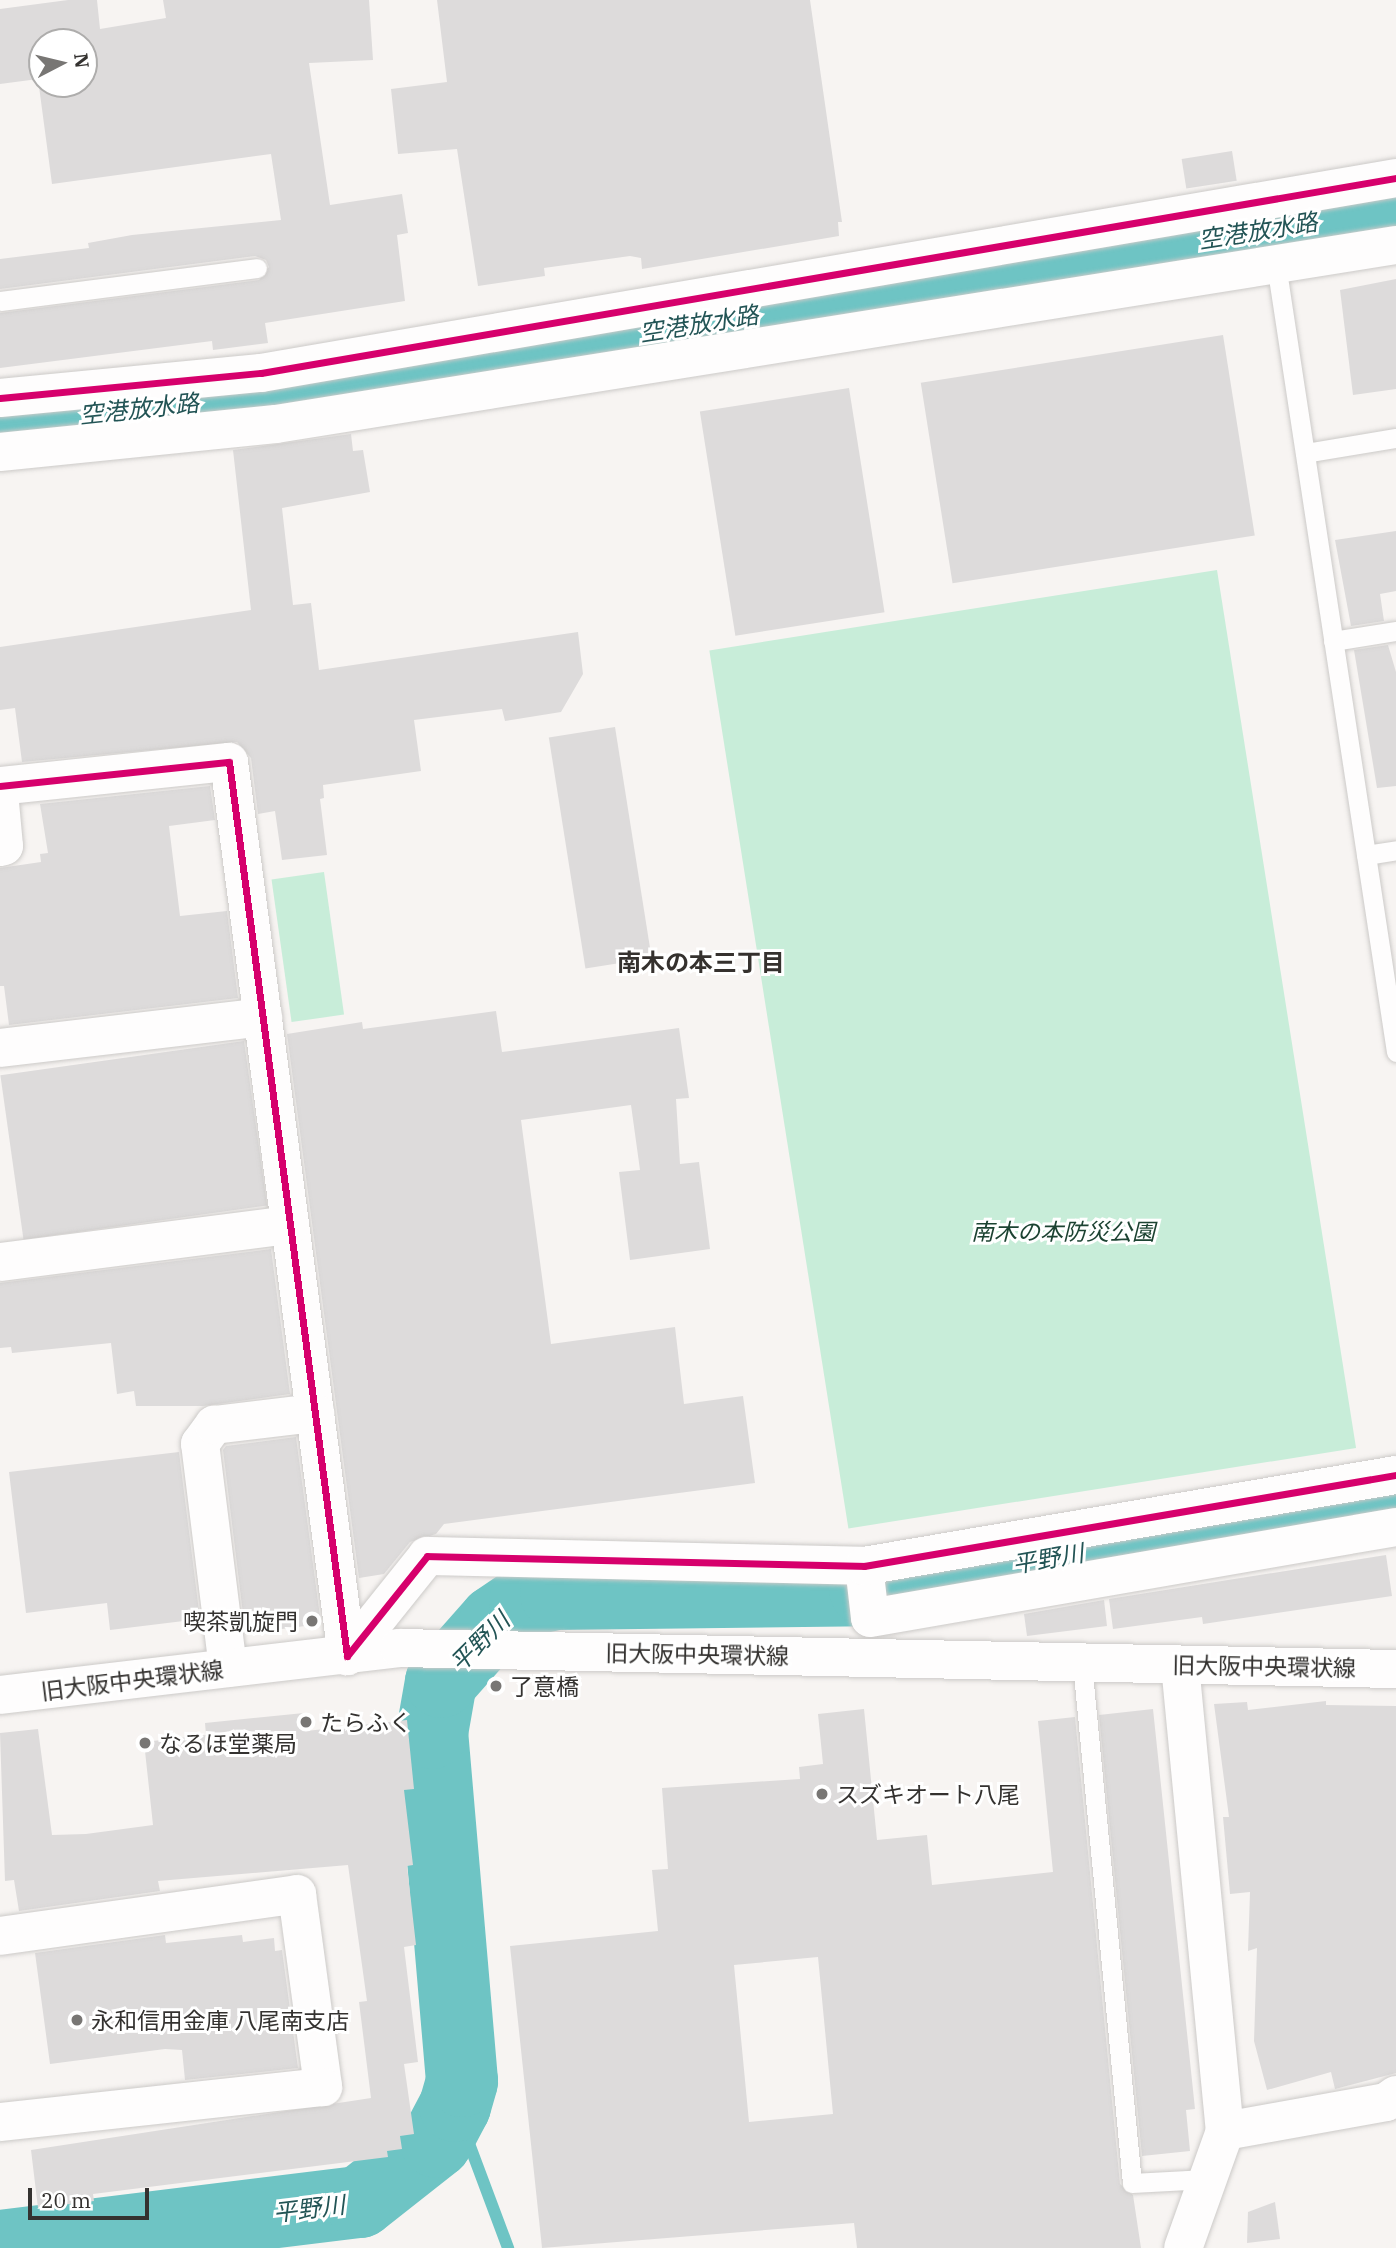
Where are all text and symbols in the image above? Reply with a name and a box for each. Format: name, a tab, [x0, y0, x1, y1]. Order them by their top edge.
north arrow	[28, 28, 98, 98]
text: N	[69, 52, 95, 70]
water label: 空港放水路	[1196, 207, 1320, 255]
water label: 空港放水路	[637, 300, 761, 348]
water label: 空港放水路	[78, 388, 200, 430]
district label: 南木の本三丁目	[617, 949, 785, 977]
park label: 南木の本防災公園	[971, 1217, 1155, 1245]
water label: 平野川	[1010, 1539, 1086, 1579]
water label: 平野川	[444, 1606, 516, 1678]
place label: 喫茶凱旋門	[183, 1607, 298, 1635]
marker: 喫茶凱旋門	[304, 1613, 320, 1629]
street label: 旧大阪中央環状線	[605, 1639, 789, 1669]
street label: 旧大阪中央環状線	[1172, 1651, 1356, 1681]
street label: 旧大阪中央環状線	[39, 1655, 225, 1705]
place label: 了意橋	[510, 1672, 579, 1700]
marker: 了意橋	[488, 1678, 504, 1694]
place label: たらふく	[320, 1708, 412, 1736]
marker: たらふく	[298, 1714, 314, 1730]
place label: なるほ堂薬局	[159, 1729, 297, 1757]
marker: なるほ堂薬局	[137, 1735, 153, 1751]
place label: スズキオート八尾	[836, 1780, 1020, 1808]
marker: スズキオート八尾	[814, 1786, 830, 1802]
place label: 永和信用金庫 八尾南支店	[91, 2006, 349, 2034]
marker: 永和信用金庫 八尾南支店	[69, 2012, 85, 2028]
scale bar	[32, 2174, 152, 2218]
text: 20 m	[41, 2186, 91, 2214]
water label: 平野川	[272, 2190, 346, 2228]

